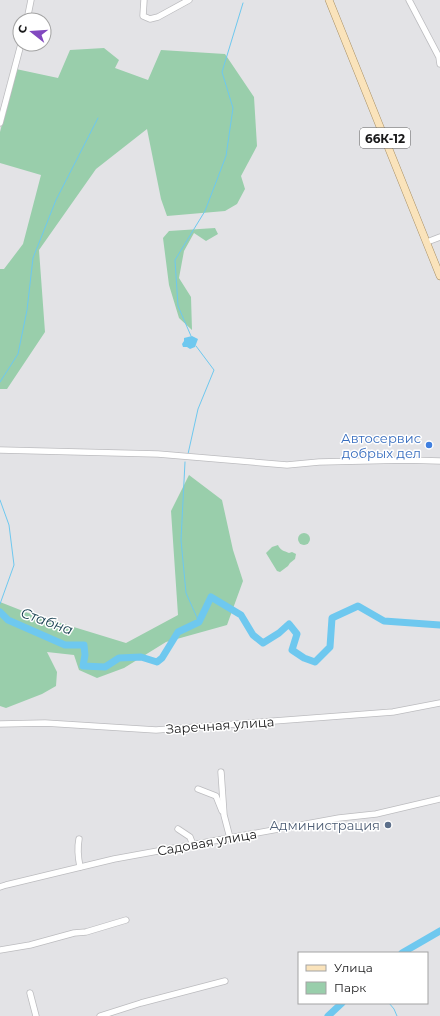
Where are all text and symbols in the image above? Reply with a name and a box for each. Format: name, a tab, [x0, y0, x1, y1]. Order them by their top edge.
north arrow	[12, 12, 52, 52]
text: С	[15, 23, 30, 35]
road number: 66К-12	[360, 128, 410, 148]
place label: Автосервис добрых дел	[341, 430, 421, 461]
marker: Автосервис добрых дел	[424, 440, 434, 450]
water label: Стабна	[18, 603, 76, 639]
street label: Заречная улица	[165, 713, 275, 737]
place label: Администрация	[269, 817, 380, 833]
marker: Администрация	[383, 820, 393, 830]
street label: Садовая улица	[156, 825, 258, 859]
legend	[298, 952, 428, 1004]
text: Улица	[334, 960, 373, 975]
text: Парк	[334, 980, 366, 995]

